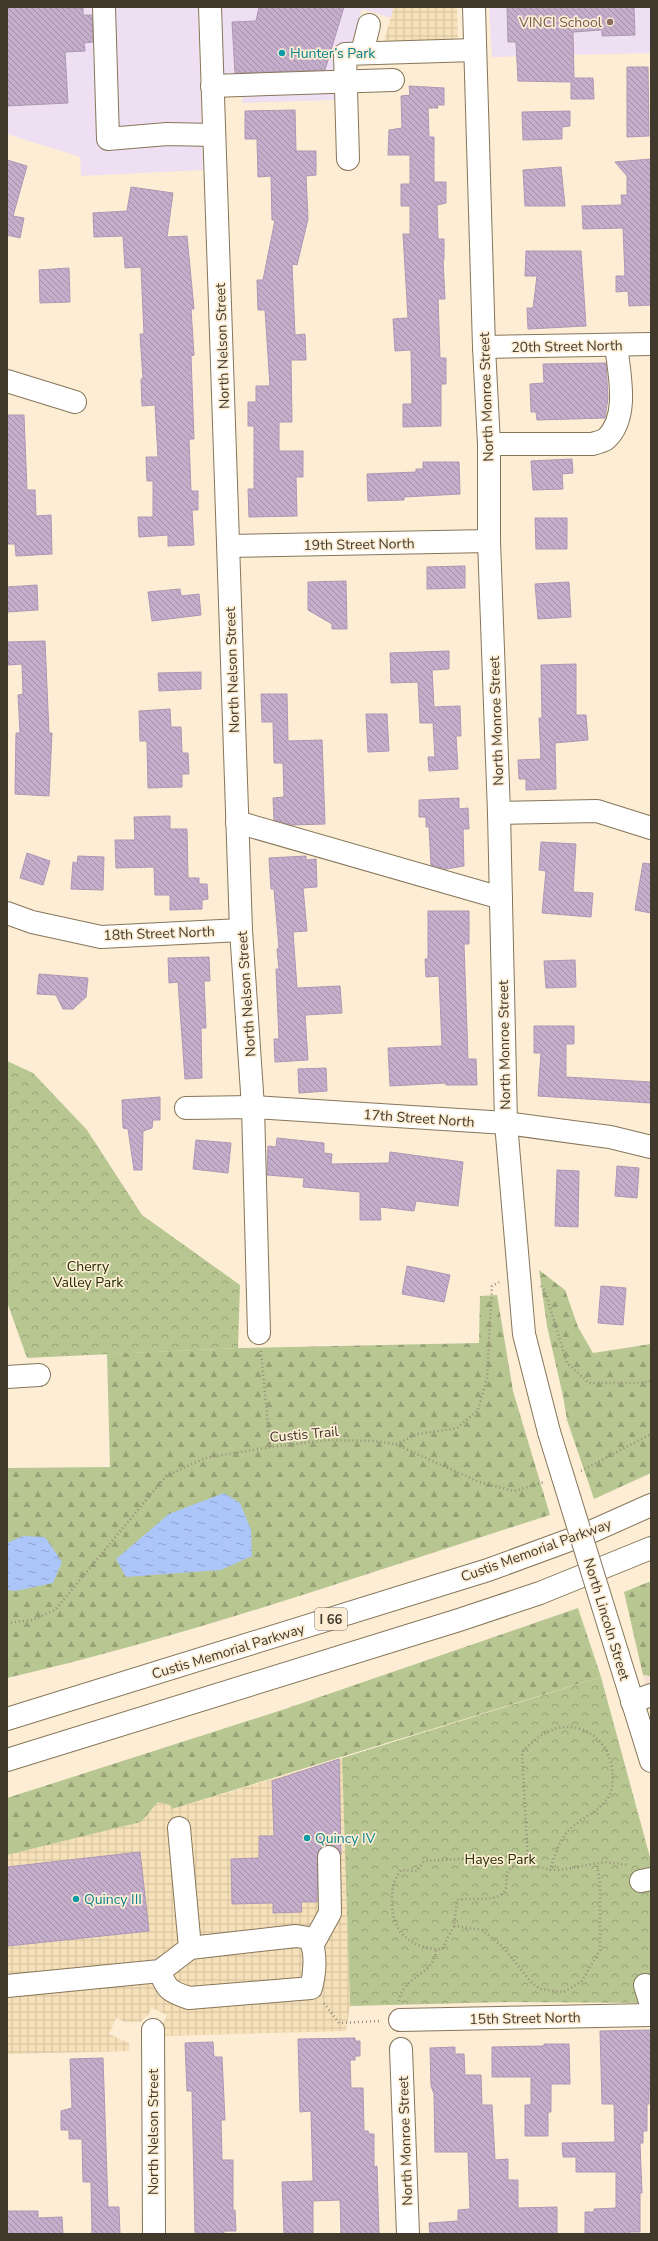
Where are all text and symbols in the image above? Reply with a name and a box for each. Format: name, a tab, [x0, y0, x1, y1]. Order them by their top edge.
place label: VINCI School	[518, 13, 603, 32]
marker: VINCI School	[605, 17, 615, 27]
place label: Hunter’s Park	[290, 44, 376, 63]
marker: Hunter’s Park	[277, 48, 287, 58]
street label: North Nelson Street	[211, 283, 234, 409]
street label: North Monroe Street	[475, 332, 498, 462]
street label: 20th Street North	[511, 336, 623, 357]
street label: 19th Street North	[303, 534, 415, 555]
street label: North Nelson Street	[221, 607, 244, 733]
street label: North Monroe Street	[485, 656, 508, 786]
street label: 18th Street North	[103, 922, 215, 945]
street label: North Nelson Street	[233, 930, 260, 1058]
street label: North Monroe Street	[494, 980, 515, 1110]
street label: 17th Street North	[363, 1105, 475, 1132]
park label: Cherry Valley Park	[52, 1257, 124, 1292]
street label: Custis Trail	[269, 1422, 340, 1447]
street label: Custis Memorial Parkway	[458, 1514, 615, 1587]
street label: North Lincoln Street	[579, 1556, 634, 1683]
road number: I 66	[315, 1608, 347, 1630]
street label: Custis Memorial Parkway	[149, 1619, 308, 1684]
place label: Quincy IV	[315, 1829, 376, 1848]
marker: Quincy IV	[302, 1833, 312, 1843]
park label: Hayes Park	[465, 1850, 536, 1869]
place label: Quincy III	[84, 1890, 142, 1909]
marker: Quincy III	[71, 1894, 81, 1904]
street label: 15th Street North	[469, 2008, 581, 2029]
street label: North Nelson Street	[144, 2069, 163, 2195]
street label: North Monroe Street	[394, 2076, 417, 2206]

